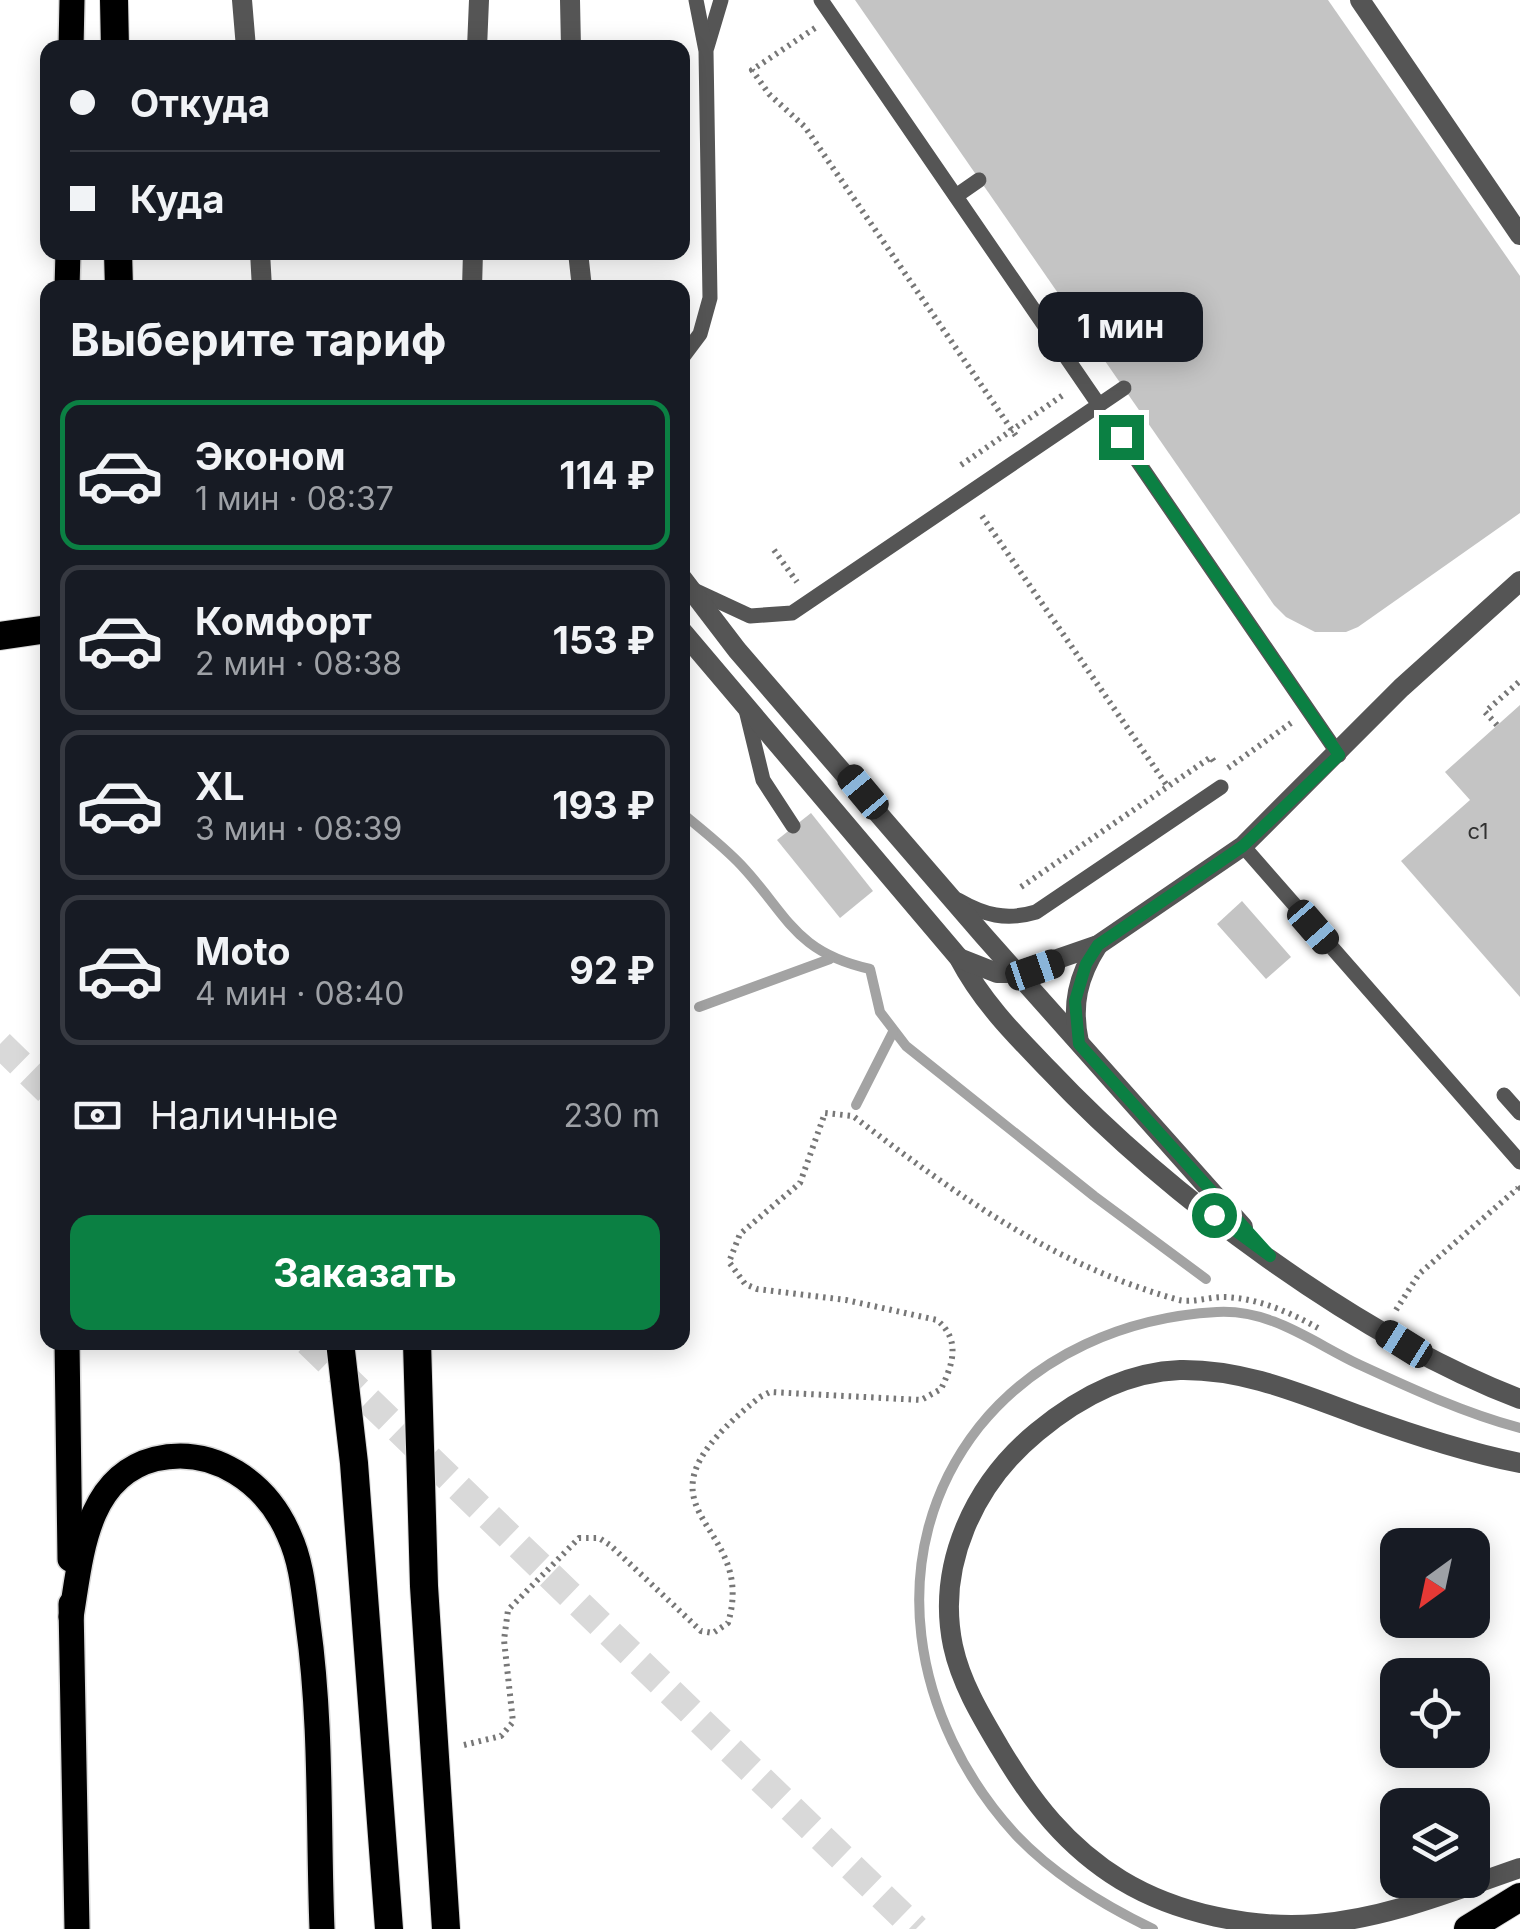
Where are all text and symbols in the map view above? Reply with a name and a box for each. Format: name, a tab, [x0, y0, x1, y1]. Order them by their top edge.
text: Откуда	[130, 80, 270, 126]
text: Куда	[130, 176, 224, 222]
callout: 1 мин	[1038, 292, 1204, 362]
text: 1 мин	[1077, 307, 1164, 346]
text: Выберите тариф	[70, 312, 446, 367]
route end	[1099, 415, 1144, 460]
icon: car	[75, 430, 165, 520]
text: Эконом	[195, 433, 346, 479]
text: 114 ₽	[559, 452, 655, 498]
text: 1 мин · 08:37	[195, 479, 394, 518]
icon: car	[75, 595, 165, 685]
text: Комфорт	[195, 598, 372, 644]
text: 153 ₽	[553, 617, 655, 663]
text: 2 мин · 08:38	[195, 644, 402, 683]
car	[832, 759, 894, 825]
icon: car	[75, 760, 165, 850]
text: XL	[195, 763, 245, 809]
text: 193 ₽	[552, 782, 655, 828]
text: 3 мин · 08:39	[195, 809, 402, 848]
house number: с1	[1468, 818, 1488, 844]
car	[1282, 895, 1344, 959]
icon: car	[75, 925, 165, 1015]
text: Moto	[195, 928, 291, 974]
car	[1002, 946, 1068, 994]
text: 92 ₽	[569, 947, 655, 993]
text: 4 мин · 08:40	[195, 974, 404, 1013]
icon: cash	[70, 1088, 125, 1143]
text: Наличные	[150, 1092, 338, 1138]
text: 230 m	[564, 1096, 660, 1135]
route start	[1192, 1193, 1237, 1238]
button: Заказать	[70, 1215, 660, 1330]
car	[1371, 1315, 1437, 1373]
north arrow	[1380, 1528, 1490, 1638]
map controls	[1380, 1528, 1490, 1898]
button: locate	[1380, 1658, 1490, 1768]
button: layers	[1380, 1788, 1490, 1898]

